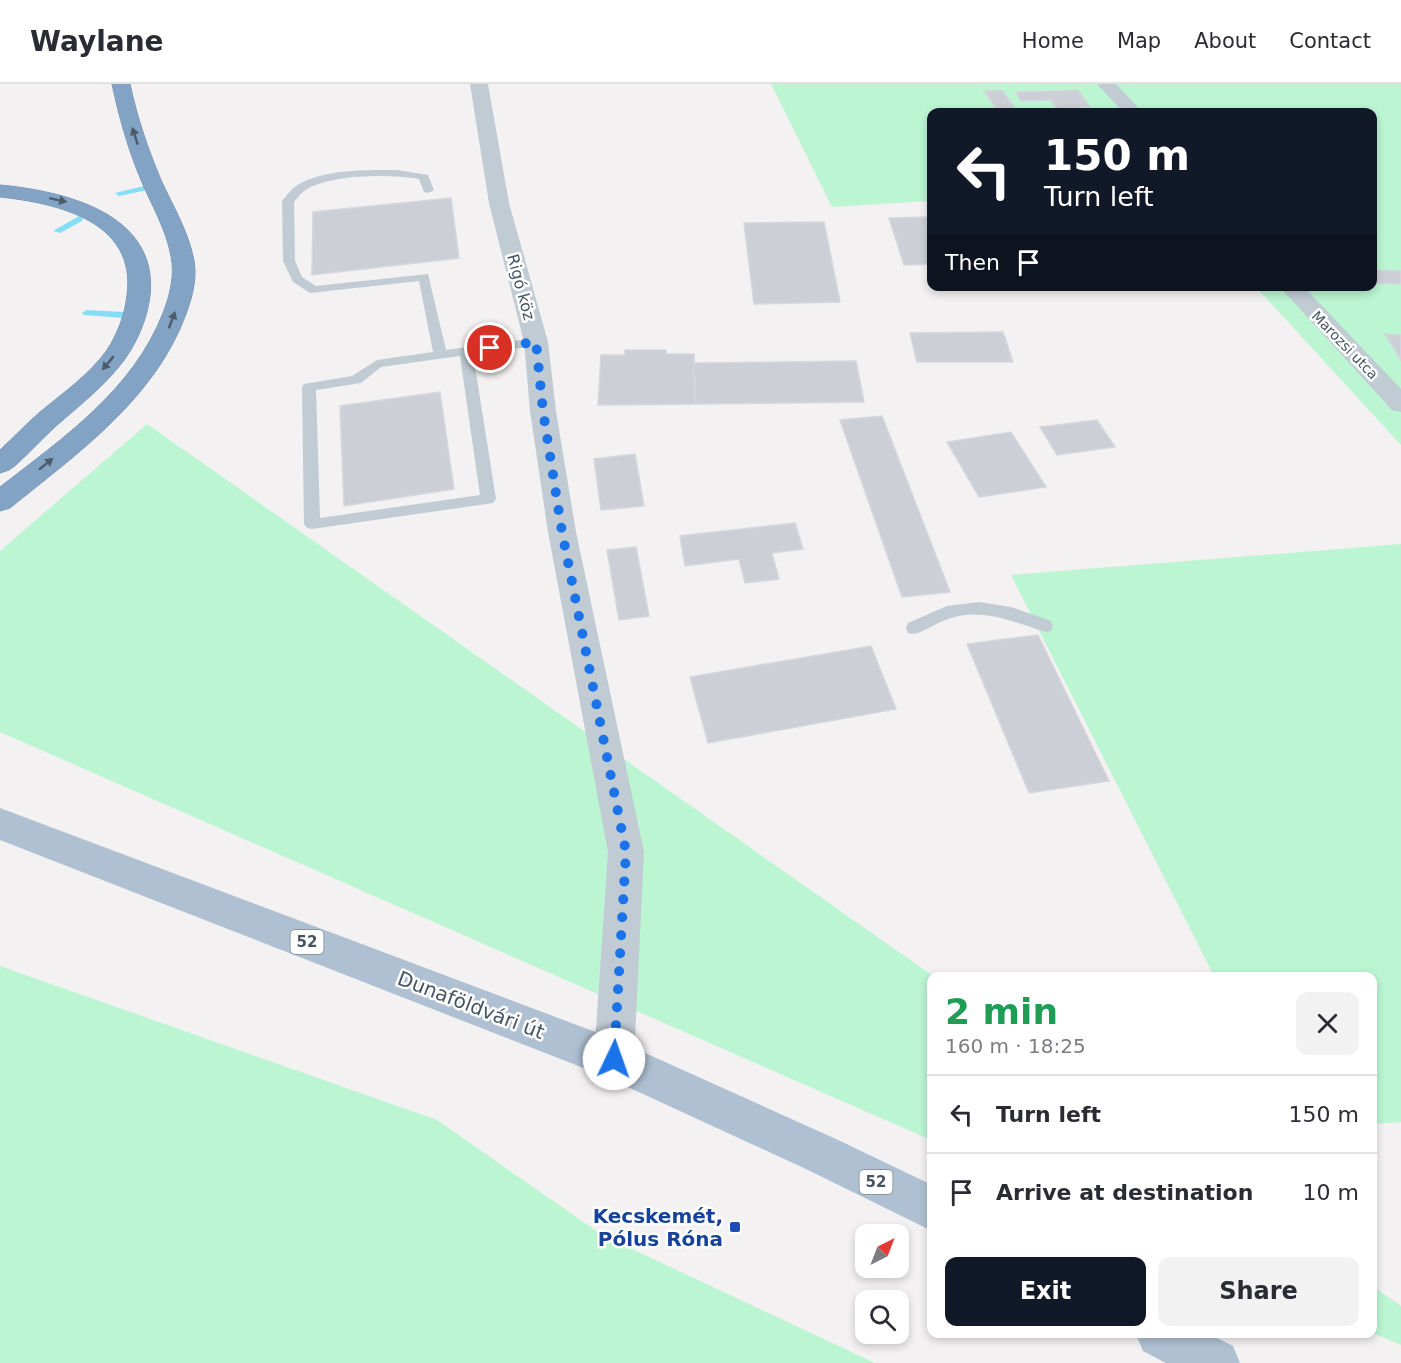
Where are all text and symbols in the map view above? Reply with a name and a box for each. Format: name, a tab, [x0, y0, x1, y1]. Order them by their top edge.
text: Waylane	[30, 25, 164, 58]
text: Home	[1022, 29, 1084, 53]
text: Map	[1117, 29, 1161, 53]
text: About	[1194, 29, 1256, 53]
text: Contact	[1289, 29, 1371, 53]
one-way arrow	[130, 127, 139, 145]
text: 150 m	[1044, 131, 1190, 180]
icon: left	[945, 132, 1023, 210]
text: Turn left	[1044, 181, 1154, 212]
one-way arrow	[48, 196, 67, 205]
icon: arrive	[1012, 246, 1045, 279]
text: Then	[945, 250, 1000, 275]
street label: Rigó köz	[503, 252, 539, 322]
street label: Marozsi utca	[1309, 308, 1381, 382]
one-way arrow	[168, 311, 178, 329]
pin	[464, 322, 515, 373]
icon: arrive	[473, 331, 506, 364]
one-way arrow	[102, 355, 115, 371]
one-way arrow	[38, 459, 53, 471]
road number: 52	[290, 930, 324, 954]
street label: Dunaföldvári út	[394, 966, 548, 1044]
text: 2 min	[945, 991, 1058, 1032]
button: close	[1296, 992, 1359, 1055]
position arrow	[582, 1027, 646, 1091]
text: 160 m · 18:25	[945, 1034, 1086, 1058]
icon: left	[945, 1098, 978, 1131]
text: Turn left	[996, 1102, 1101, 1127]
text: 150 m	[1289, 1102, 1359, 1127]
road number: 52	[860, 1170, 892, 1194]
icon: arrive	[945, 1176, 978, 1209]
text: Arrive at destination	[996, 1180, 1253, 1205]
text: 10 m	[1303, 1180, 1359, 1205]
place label: Kecskemét, Pólus Róna	[593, 1204, 723, 1251]
marker: Kecskemét, Pólus Róna	[728, 1220, 742, 1234]
north arrow	[855, 1224, 909, 1278]
map controls	[855, 1224, 909, 1344]
button: Exit	[945, 1257, 1146, 1326]
button: Share	[1158, 1257, 1359, 1326]
button: search	[855, 1290, 909, 1344]

